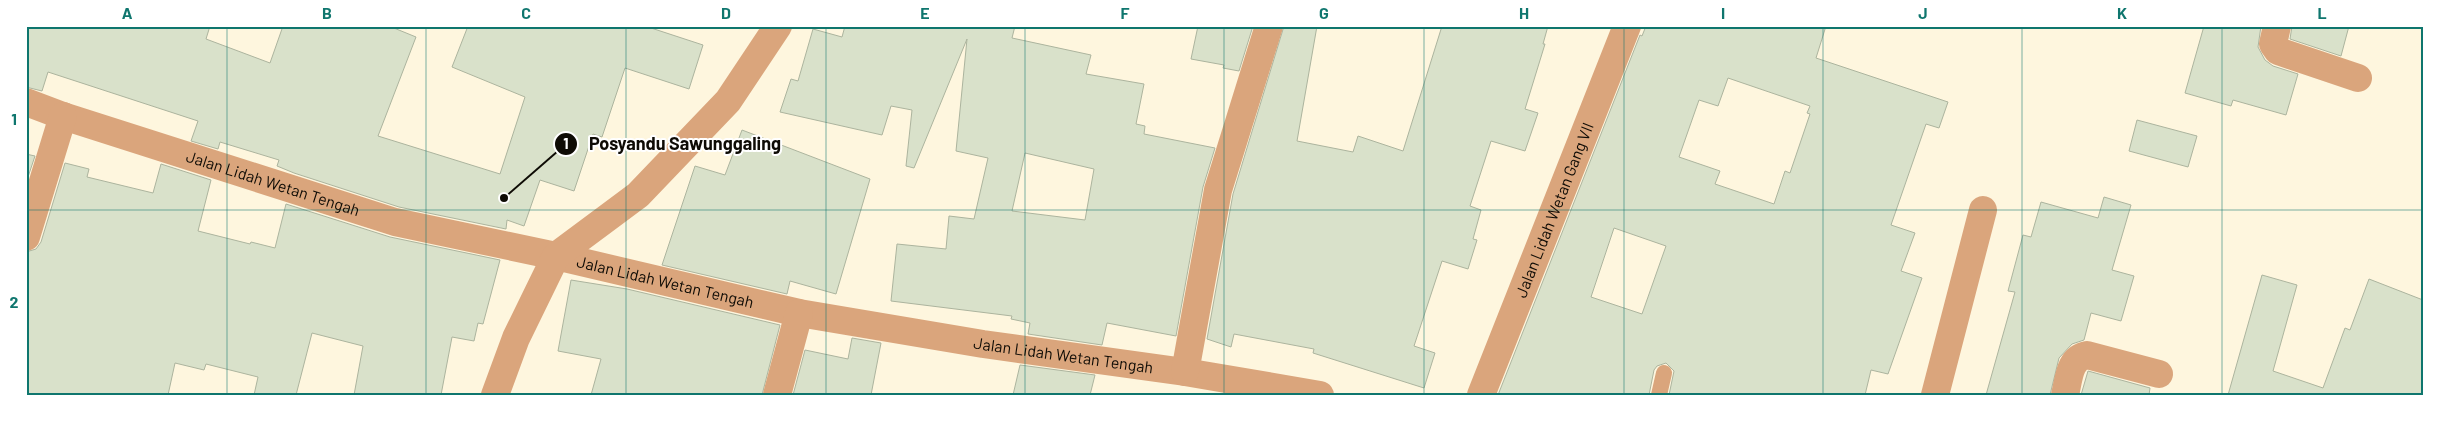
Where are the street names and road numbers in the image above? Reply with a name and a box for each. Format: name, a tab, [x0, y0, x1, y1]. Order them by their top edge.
street label: Jalan Lidah Wetan Gang VII	[1511, 120, 1597, 300]
street label: Jalan Lidah Wetan Tengah	[184, 146, 362, 219]
street label: Jalan Lidah Wetan Tengah	[575, 251, 756, 311]
street label: Jalan Lidah Wetan Tengah	[972, 333, 1154, 376]

